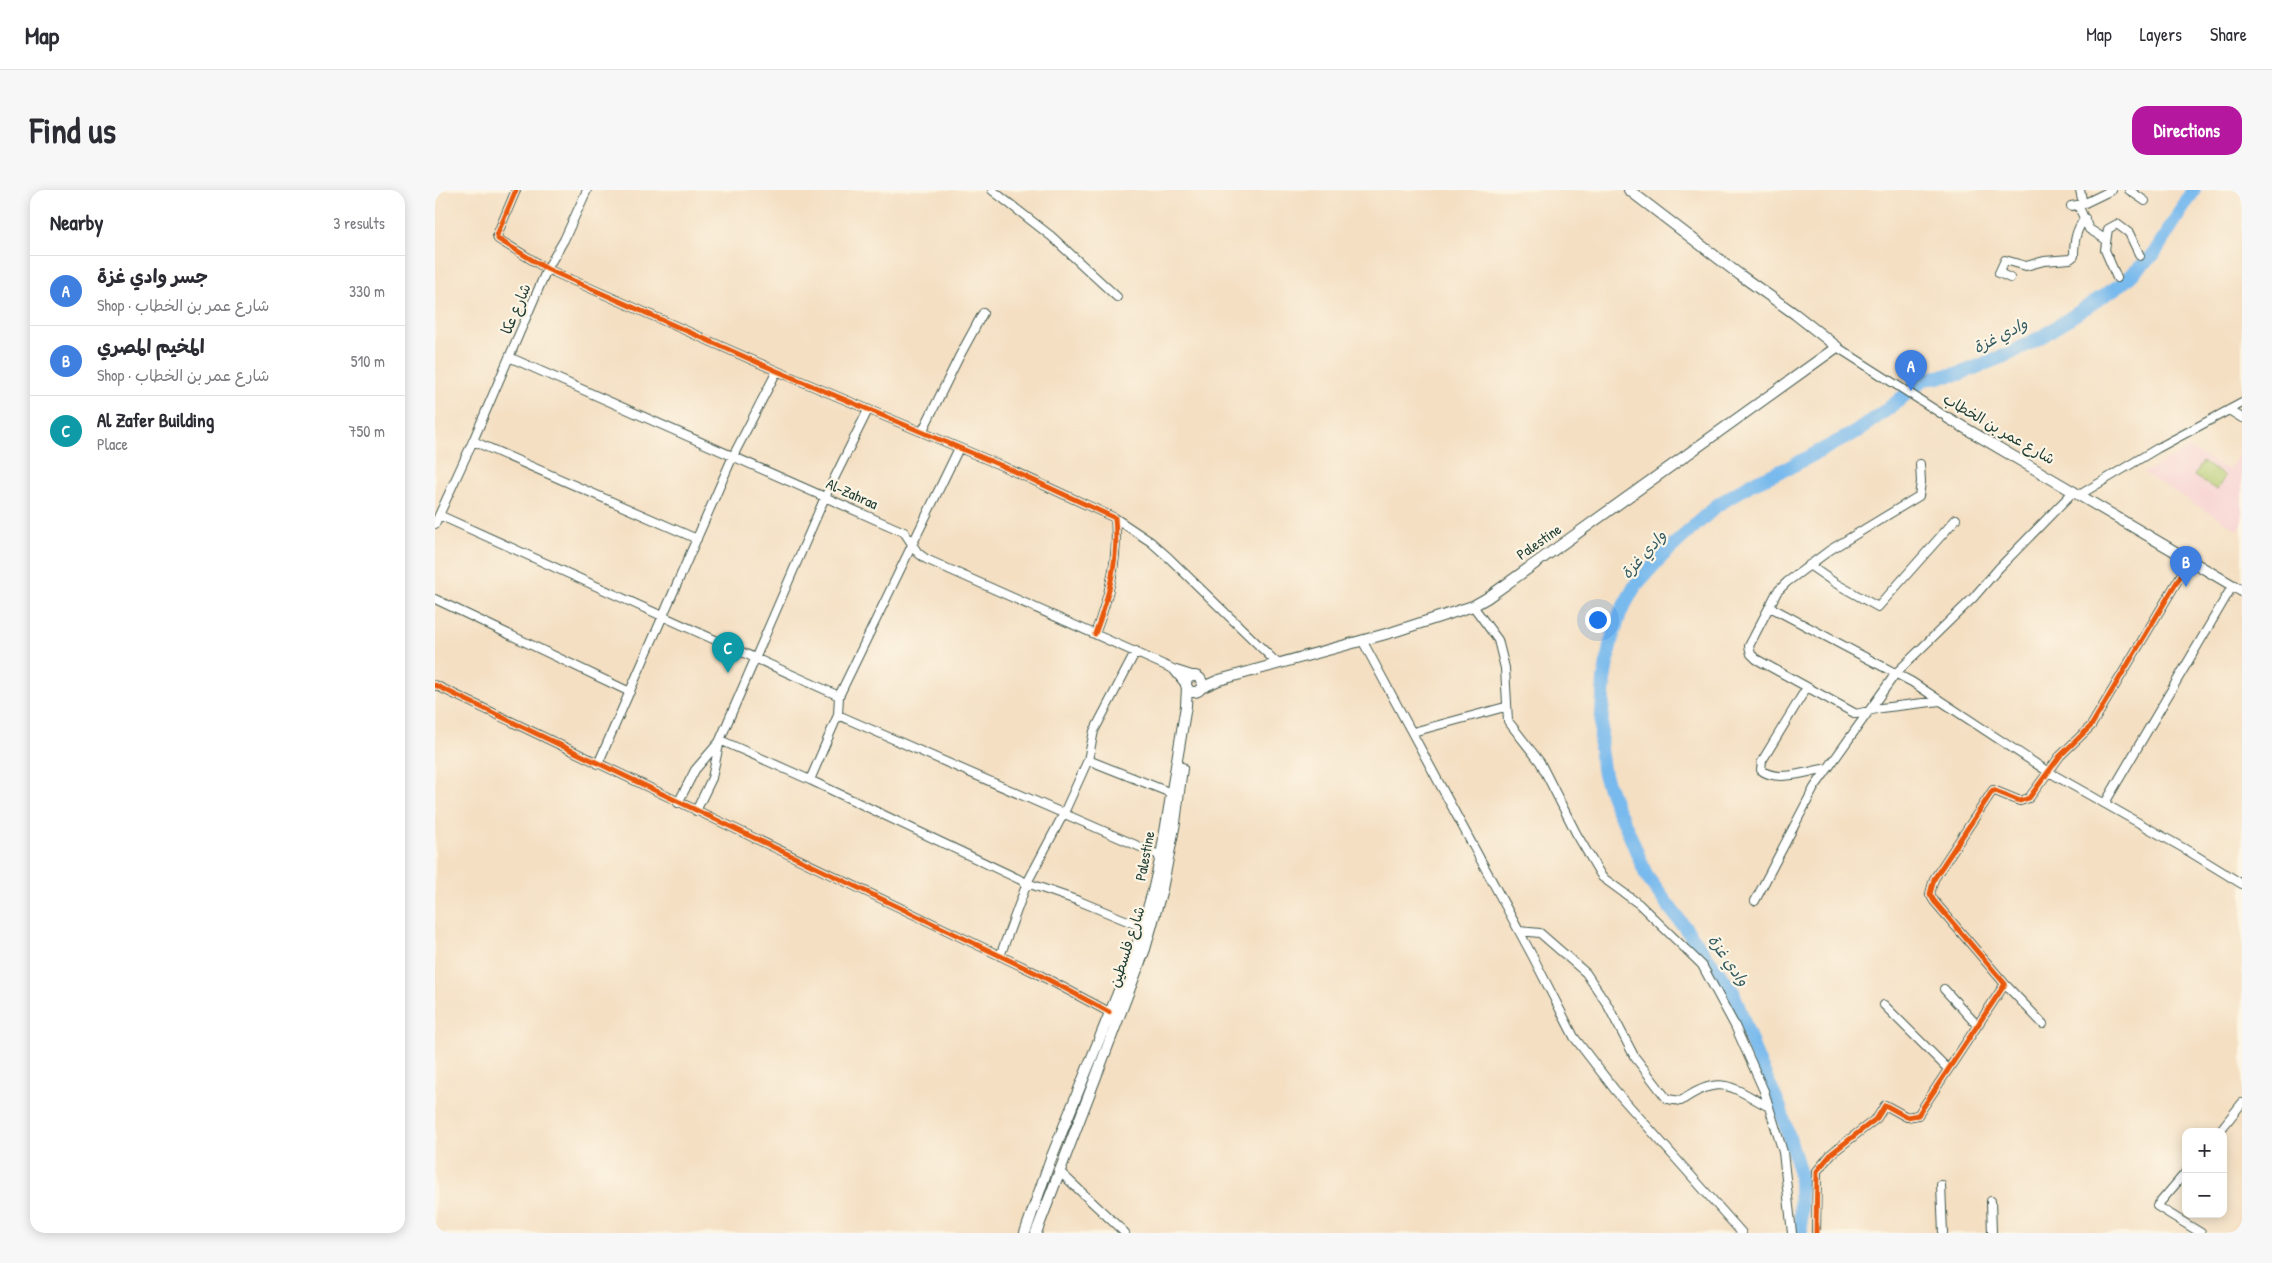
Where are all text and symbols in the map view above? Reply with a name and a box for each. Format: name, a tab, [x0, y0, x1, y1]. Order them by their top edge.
text: Map	[25, 19, 59, 51]
text: Map	[2086, 22, 2112, 47]
text: Layers	[2140, 22, 2182, 47]
text: Share	[2210, 22, 2247, 47]
button: Directions	[2132, 106, 2242, 155]
text: Find us	[30, 107, 116, 154]
text: Nearby	[50, 208, 103, 237]
text: 3 results	[333, 212, 385, 234]
text: جسر وادي غزة	[97, 263, 208, 289]
text: A	[62, 280, 70, 302]
text: 330 m	[349, 280, 385, 302]
street label: شارع عكا	[495, 280, 536, 338]
text: Shop · شارع عمر بن الخطاب	[97, 294, 269, 316]
water label: وادي غزة	[1969, 312, 2032, 359]
text: المخيم المصري	[97, 333, 205, 359]
text: B	[62, 350, 70, 372]
text: 510 m	[351, 350, 385, 372]
pin: A	[1895, 350, 1927, 391]
text: Shop · شارع عمر بن الخطاب	[97, 364, 269, 386]
street label: شارع عمر بن الخطاب	[1939, 388, 2059, 469]
text: Al Zafer Building	[97, 407, 214, 433]
text: C	[62, 420, 70, 442]
text: 750 m	[349, 420, 385, 442]
text: Place	[97, 433, 128, 455]
street label: Al-Zahraa	[823, 473, 882, 514]
street label: Palestine	[1512, 519, 1565, 565]
water label: وادي غزة	[1615, 525, 1672, 584]
pin: B	[2170, 546, 2202, 587]
your location	[1585, 607, 1611, 633]
pin: C	[712, 632, 744, 673]
street label: Palestine	[1129, 829, 1160, 883]
street label: شارع فلسطين	[1104, 904, 1150, 990]
water label: وادي غزة	[1702, 930, 1755, 991]
map controls	[2182, 1128, 2227, 1218]
button: +	[2182, 1128, 2227, 1173]
button: −	[2182, 1173, 2227, 1218]

